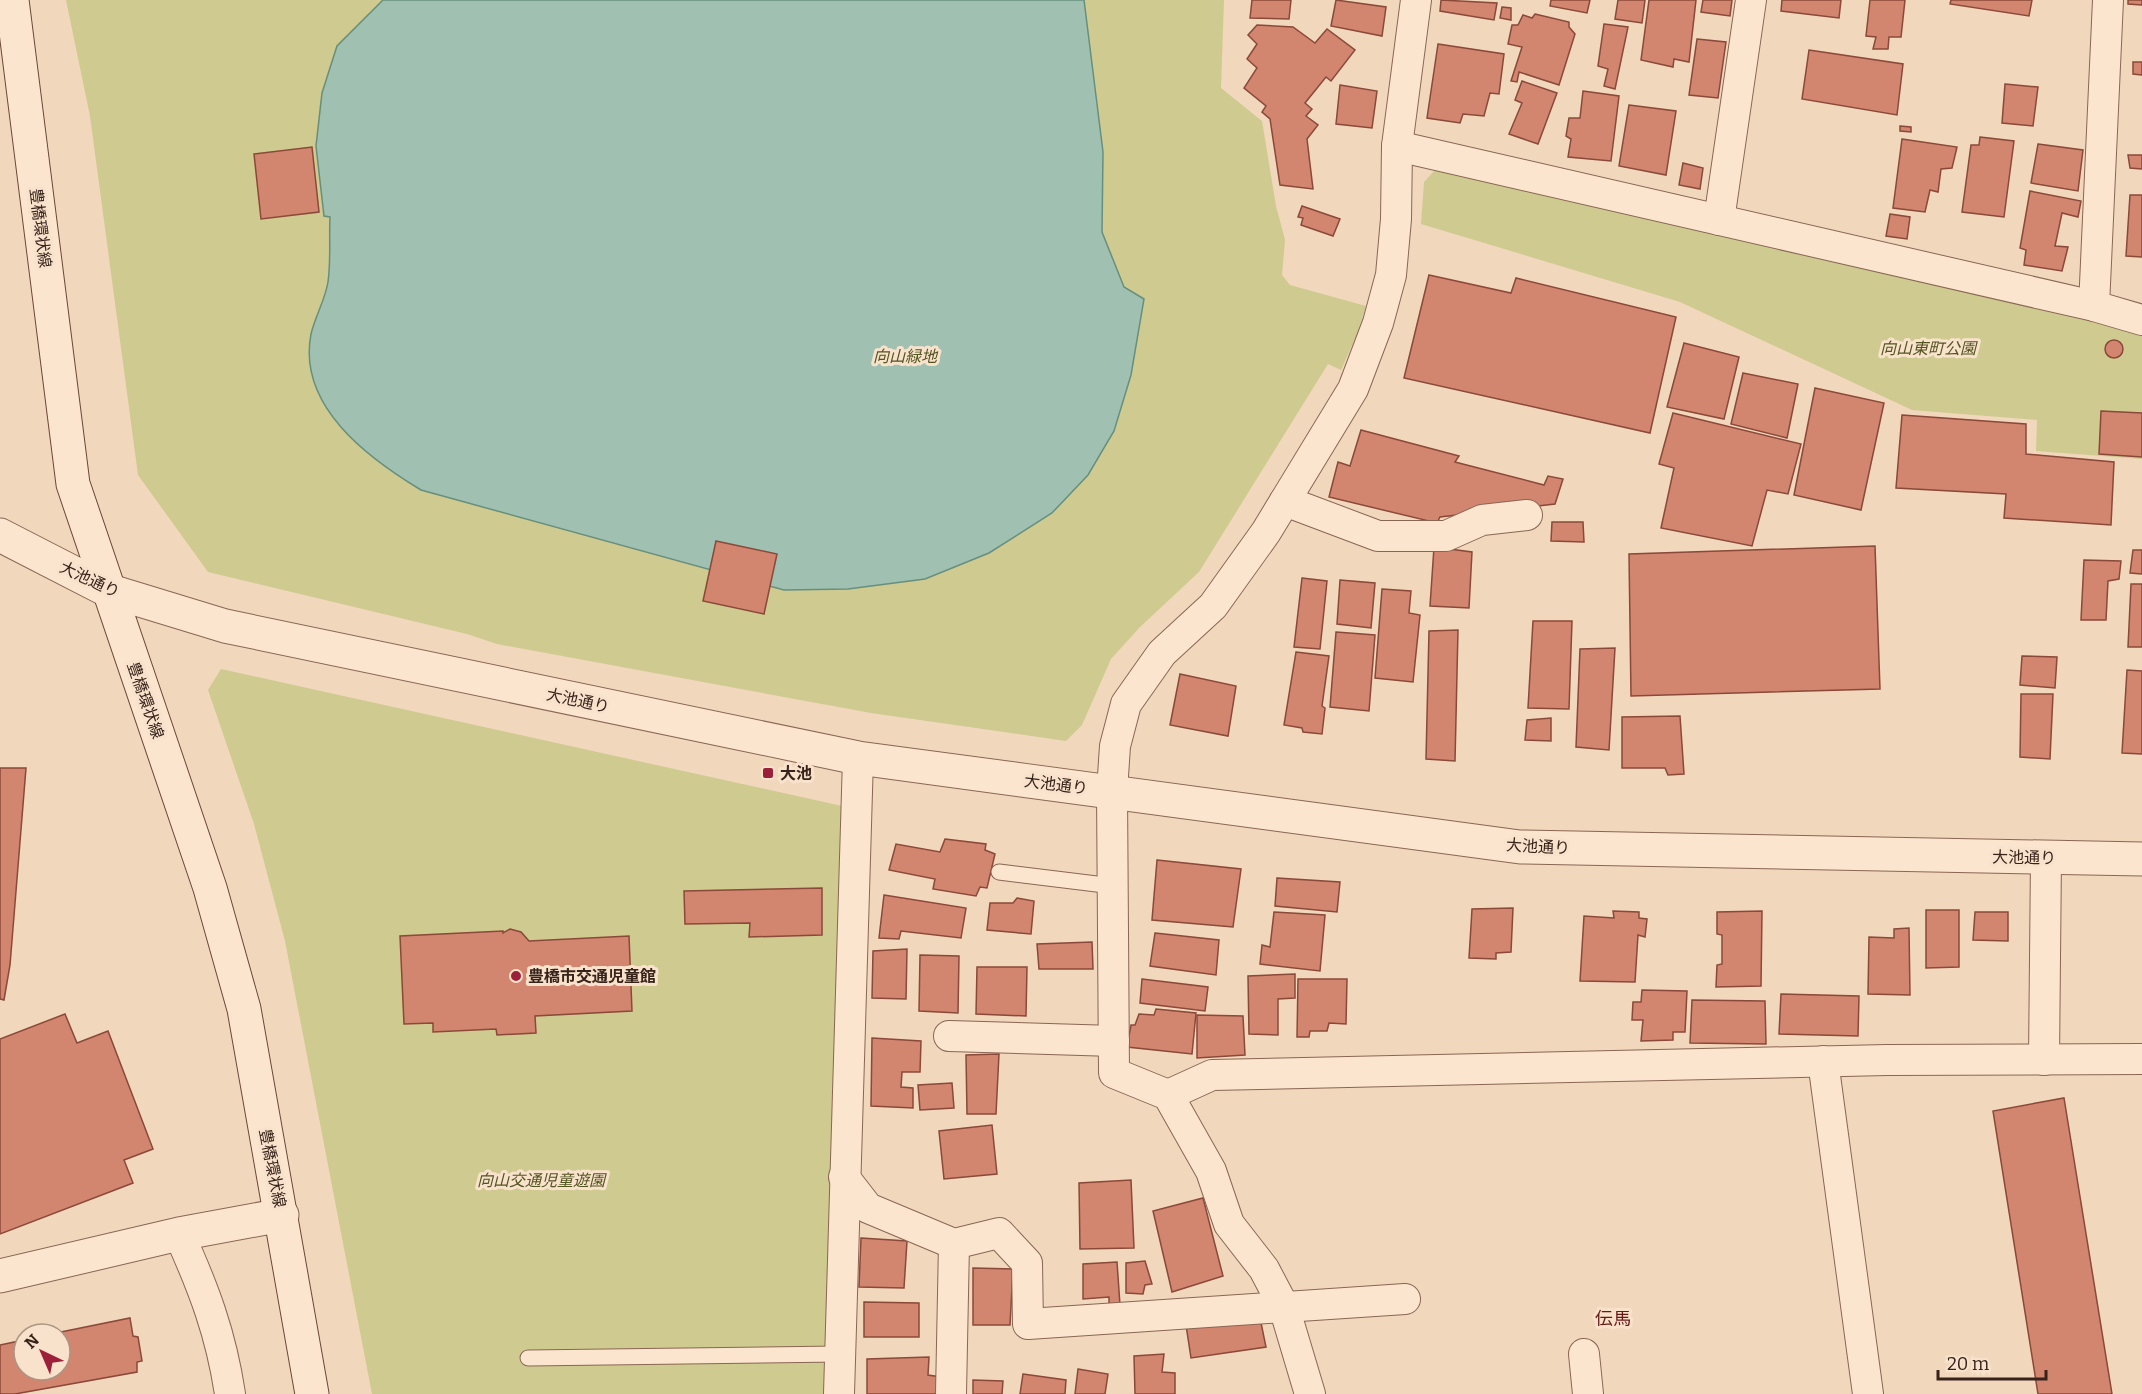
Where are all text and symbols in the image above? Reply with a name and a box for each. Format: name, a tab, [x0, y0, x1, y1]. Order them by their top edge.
street label: 豊橋環状線	[26, 187, 55, 269]
park label: 向山東町公園	[1880, 339, 1978, 358]
park label: 向山緑地	[873, 347, 939, 366]
street label: 大池通り	[57, 557, 123, 602]
street label: 豊橋環状線	[124, 659, 168, 741]
street label: 大池通り	[545, 685, 611, 716]
place label: 大池	[780, 764, 812, 783]
marker: 大池	[761, 766, 775, 780]
street label: 大池通り	[1023, 771, 1089, 798]
street label: 大池通り	[1506, 835, 1570, 858]
street label: 大池通り	[1992, 847, 2056, 868]
place label: 豊橋市交通児童館	[528, 967, 656, 986]
marker: 豊橋市交通児童館	[509, 969, 523, 983]
street label: 豊橋環状線	[256, 1127, 289, 1209]
park label: 向山交通児童遊園	[477, 1171, 607, 1190]
district label: 伝馬	[1595, 1308, 1631, 1330]
north arrow	[12, 1322, 72, 1382]
text: N	[21, 1330, 43, 1353]
scale bar	[1938, 1343, 2046, 1381]
text: 20 m	[1947, 1353, 1989, 1375]

